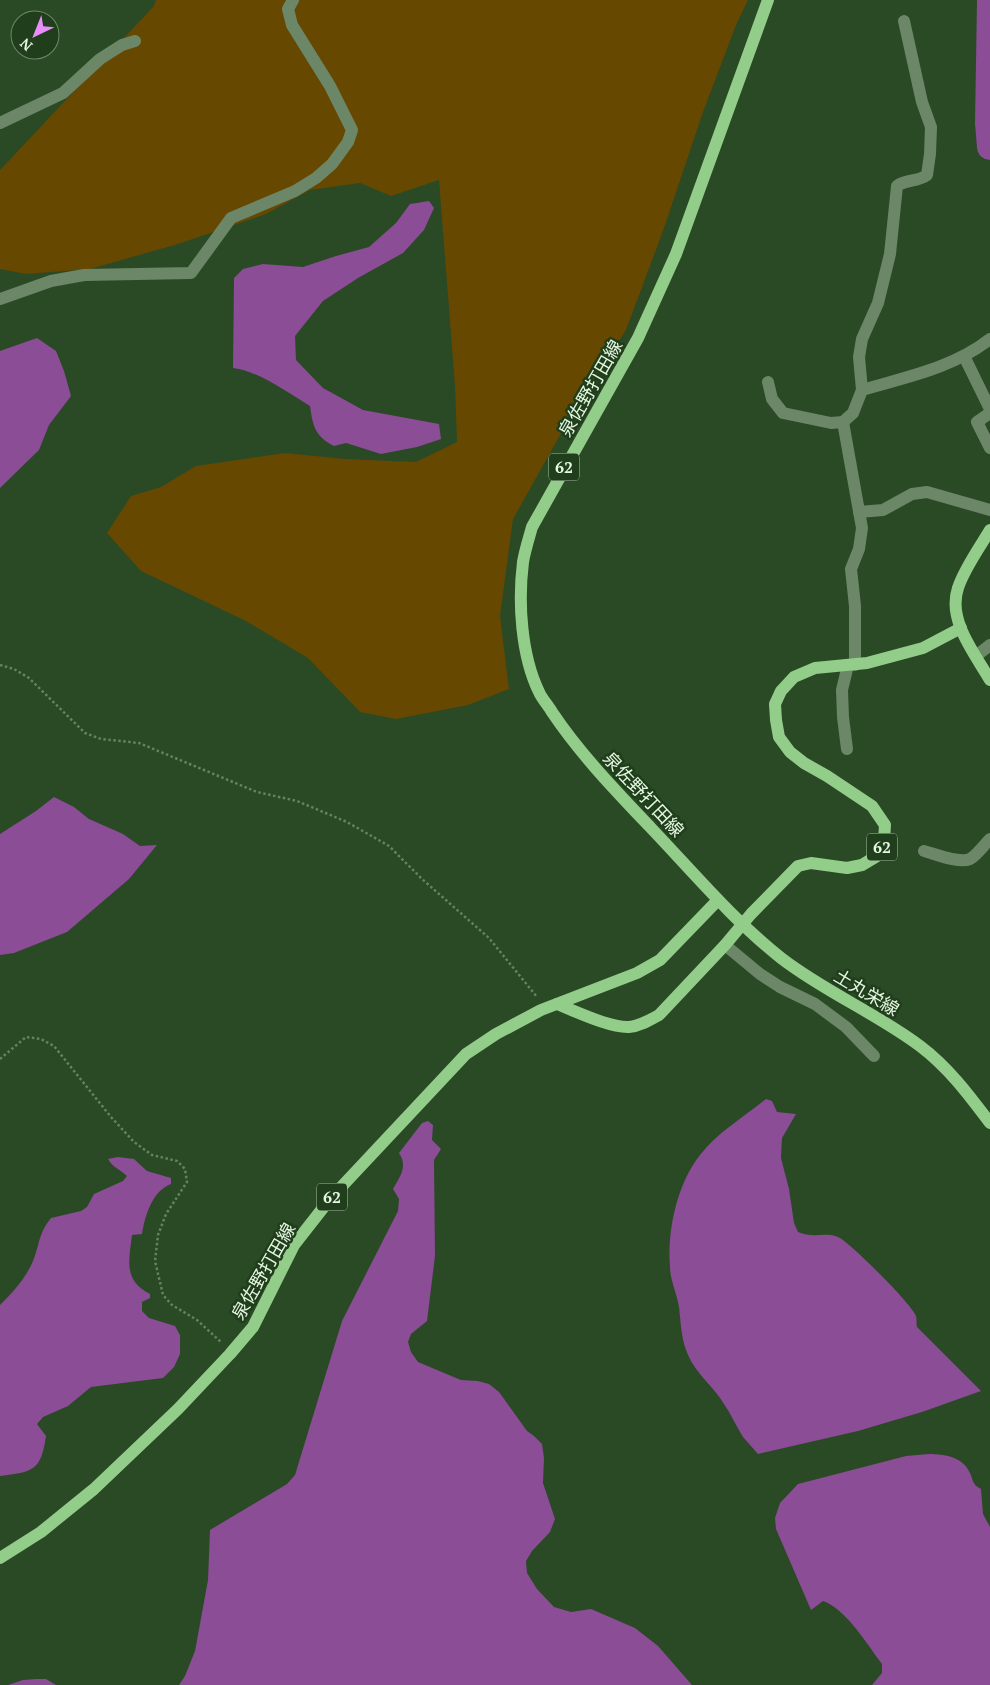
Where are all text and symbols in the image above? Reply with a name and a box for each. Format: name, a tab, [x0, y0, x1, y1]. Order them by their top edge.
north arrow	[10, 10, 60, 60]
text: N	[15, 34, 36, 55]
street label: 泉佐野打田線	[553, 335, 627, 441]
road number: 62	[549, 454, 579, 481]
street label: 泉佐野打田線	[598, 746, 690, 842]
road number: 62	[867, 834, 897, 860]
street label: 土丸栄線	[830, 963, 904, 1021]
road number: 62	[317, 1184, 347, 1210]
street label: 泉佐野打田線	[226, 1218, 300, 1324]

